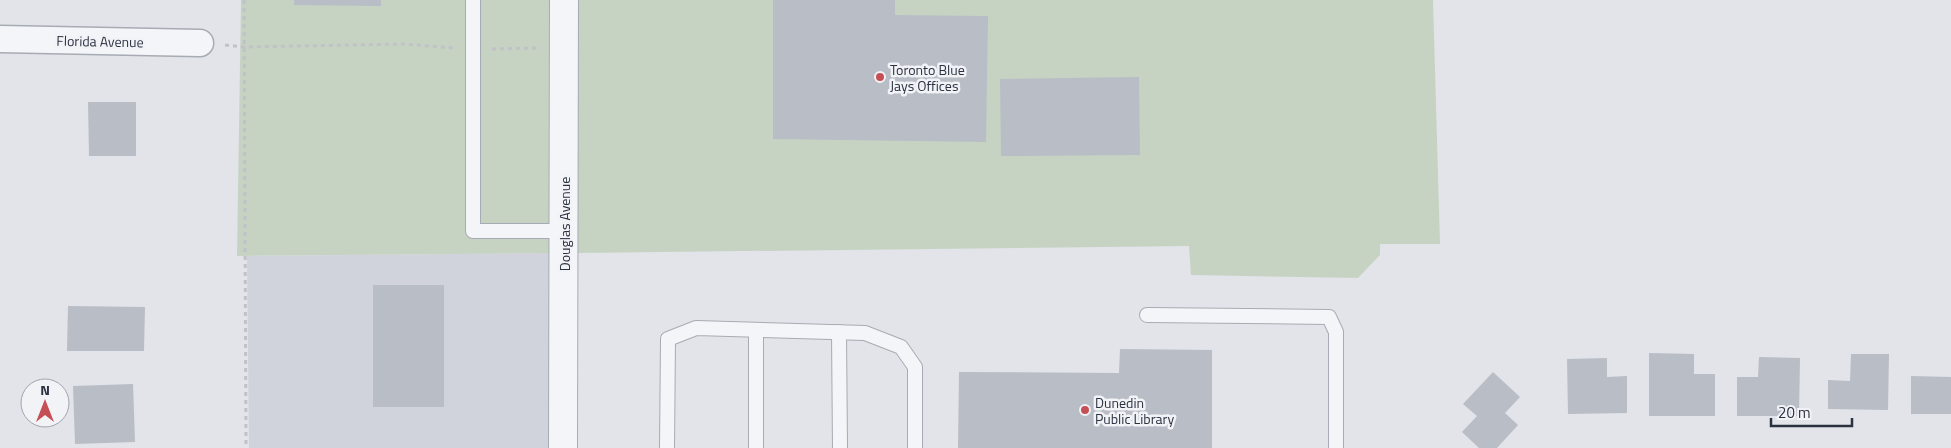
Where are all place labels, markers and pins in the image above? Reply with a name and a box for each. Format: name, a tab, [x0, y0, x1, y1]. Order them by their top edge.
place label: Toronto Blue Jays Offices	[890, 59, 965, 96]
marker: Toronto Blue Jays Offices	[874, 71, 886, 83]
place label: Dunedin Public Library	[1095, 392, 1174, 429]
marker: Dunedin Public Library	[1079, 404, 1091, 416]

